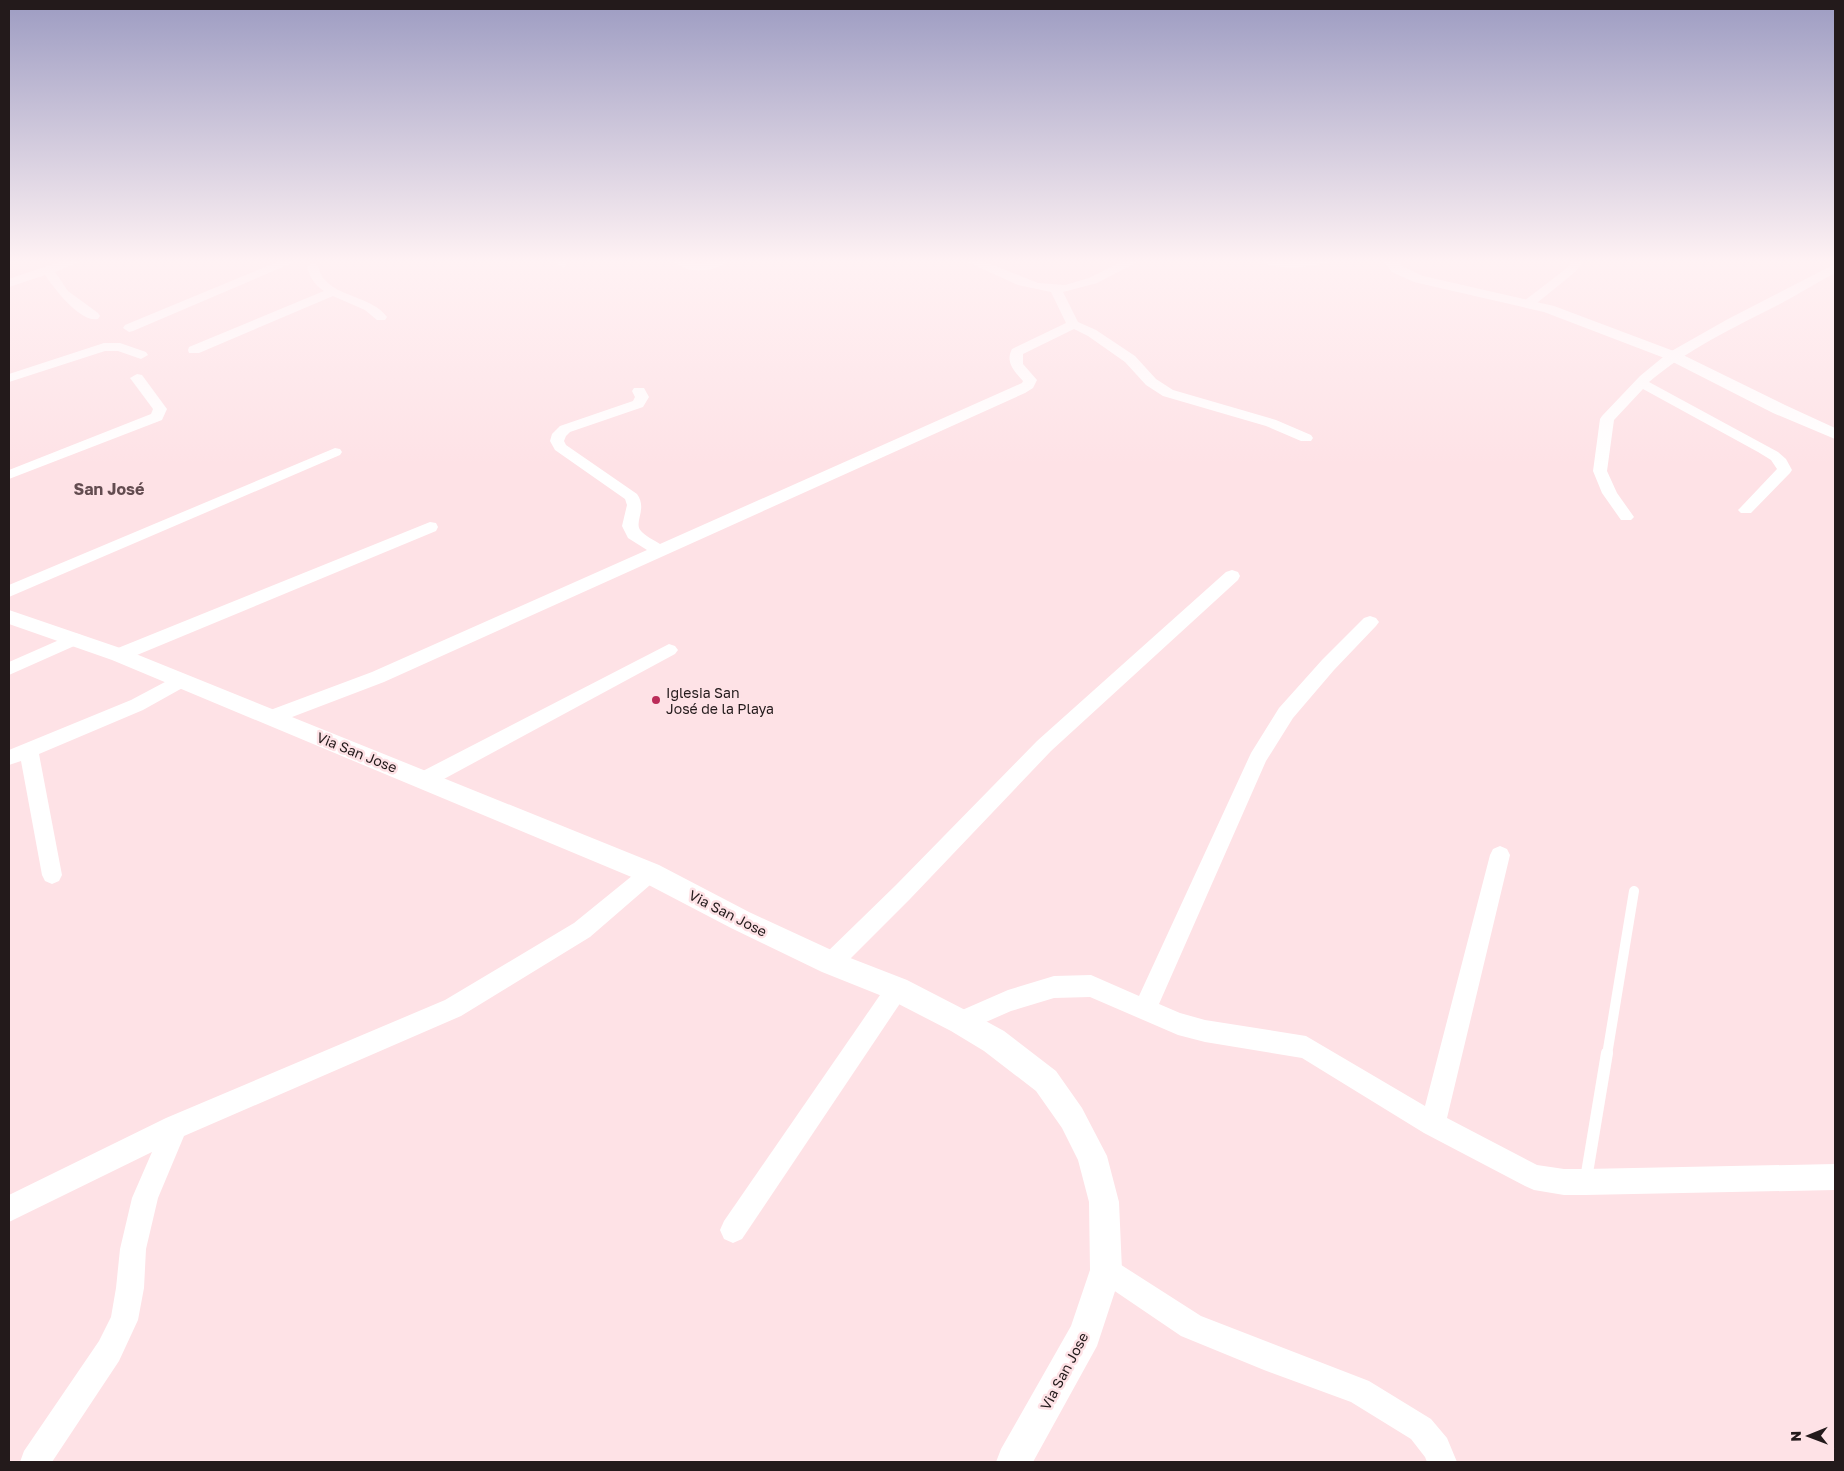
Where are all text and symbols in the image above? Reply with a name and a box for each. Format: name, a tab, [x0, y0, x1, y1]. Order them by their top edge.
district label: San José	[74, 479, 144, 499]
place label: Iglesia San José de la Playa	[666, 684, 774, 717]
marker: Iglesia San José de la Playa	[650, 694, 662, 706]
street label: Via San Jose	[314, 728, 400, 776]
street label: Via San Jose	[686, 886, 770, 940]
street label: Via San Jose	[1036, 1329, 1092, 1413]
north arrow	[1784, 1411, 1834, 1461]
text: N	[1787, 1431, 1804, 1442]

